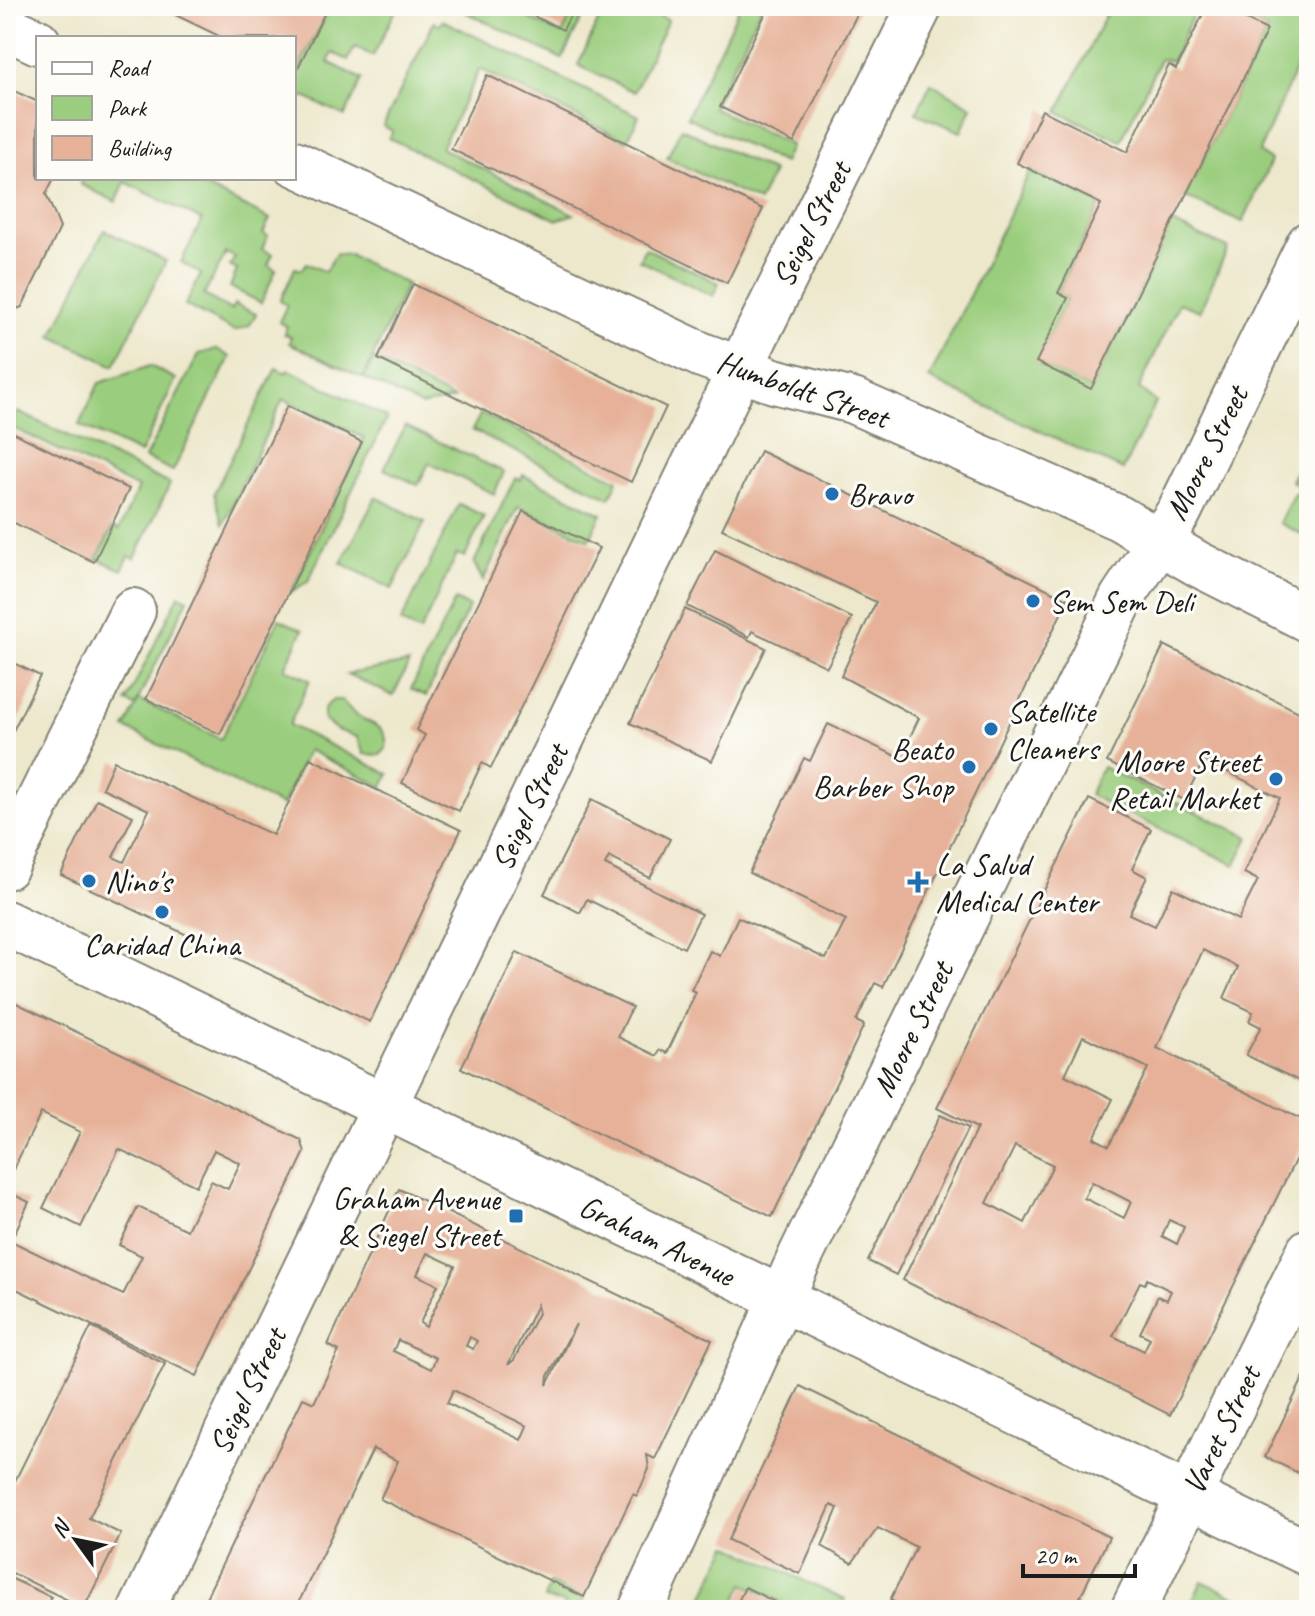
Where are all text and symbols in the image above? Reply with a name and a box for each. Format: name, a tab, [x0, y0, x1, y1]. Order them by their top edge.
legend	[36, 36, 296, 180]
text: Road	[108, 53, 152, 83]
text: Park	[108, 93, 148, 123]
text: Building	[108, 133, 173, 163]
street label: Seigel Street	[762, 152, 862, 294]
street label: Humboldt Street	[712, 341, 897, 439]
street label: Moore Street	[1155, 377, 1259, 527]
place label: Bravo	[848, 474, 916, 515]
marker: Bravo	[823, 485, 841, 503]
place label: Sem Sem Deli	[1049, 581, 1198, 622]
marker: Sem Sem Deli	[1024, 592, 1042, 610]
place label: Satellite Cleaners	[1007, 691, 1101, 769]
marker: Satellite Cleaners	[982, 720, 1000, 738]
place label: Beato Barber Shop	[813, 729, 955, 807]
street label: Seigel Street	[481, 734, 579, 877]
place label: Moore Street Retail Market	[1109, 741, 1263, 819]
marker: Beato Barber Shop	[960, 758, 978, 776]
marker: Moore Street Retail Market	[1267, 770, 1285, 788]
place label: La Salud Medical Center	[936, 844, 1100, 922]
place label: Nino's	[105, 861, 174, 902]
marker: La Salud Medical Center	[907, 871, 929, 893]
marker: Nino's	[80, 872, 98, 890]
marker: Caridad China	[153, 903, 171, 921]
place label: Caridad China	[84, 924, 242, 965]
street label: Moore Street	[862, 952, 964, 1103]
place label: Graham Avenue & Siegel Street	[333, 1178, 503, 1256]
street label: Graham Avenue	[573, 1185, 743, 1297]
marker: Graham Avenue & Siegel Street	[507, 1207, 525, 1225]
street label: Seigel Street	[199, 1318, 297, 1461]
street label: Varet Street	[1173, 1356, 1271, 1501]
north arrow	[36, 1500, 116, 1580]
text: N	[45, 1513, 77, 1543]
scale bar	[1023, 1528, 1135, 1578]
text: 20 m	[1035, 1541, 1078, 1571]

